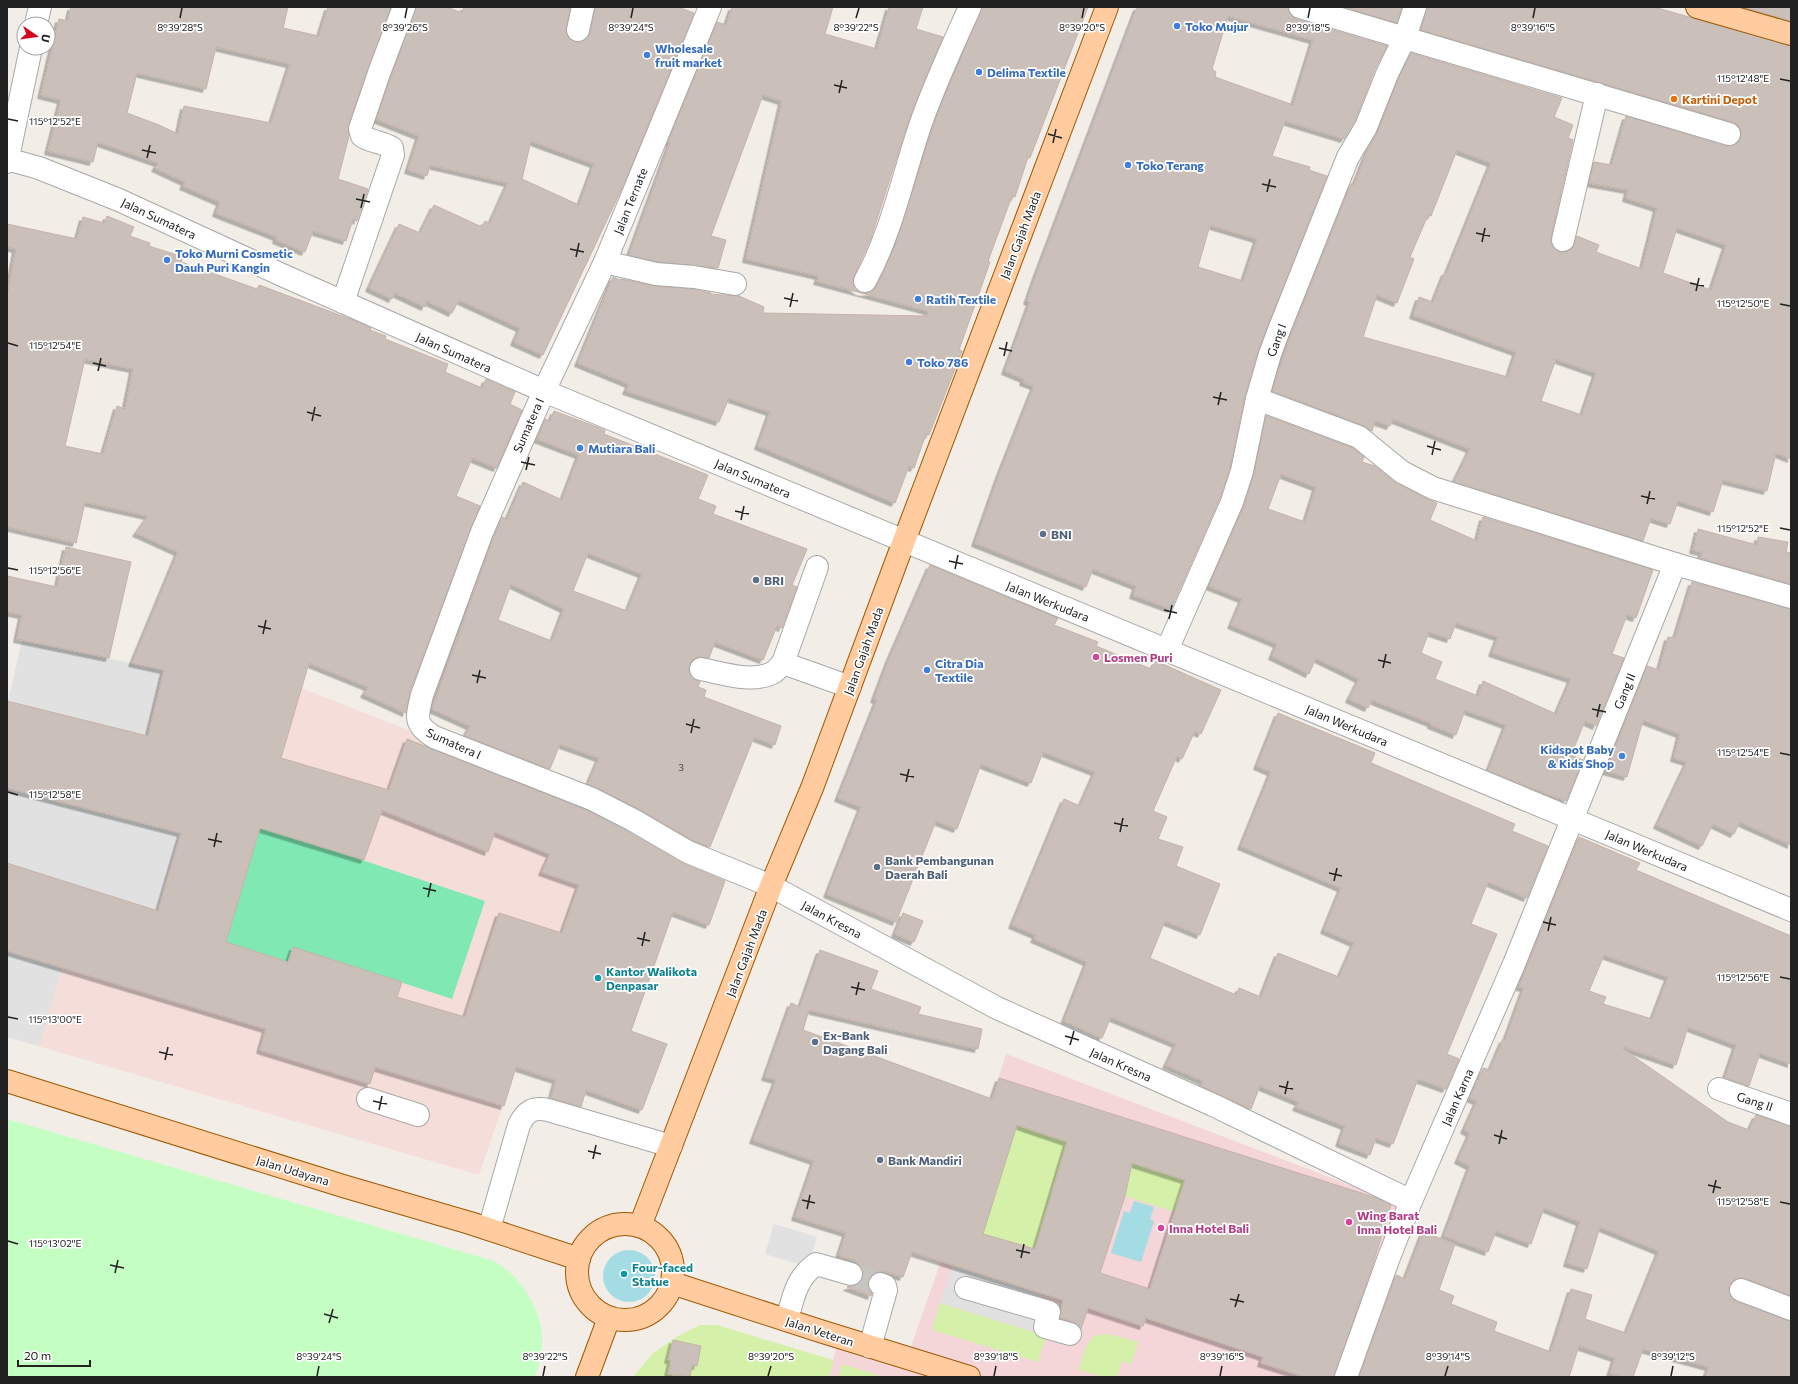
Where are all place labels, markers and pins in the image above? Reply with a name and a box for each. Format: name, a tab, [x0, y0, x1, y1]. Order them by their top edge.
place label: Toko Mujur	[1185, 19, 1249, 33]
marker: Toko Mujur	[1172, 21, 1182, 31]
place label: Wholesale fruit market	[655, 41, 722, 69]
marker: Wholesale fruit market	[642, 50, 652, 60]
place label: Delima Textile	[987, 65, 1066, 79]
marker: Delima Textile	[974, 67, 984, 77]
place label: Kartini Depot	[1682, 92, 1757, 106]
marker: Kartini Depot	[1669, 94, 1679, 104]
place label: Toko Terang	[1136, 158, 1204, 172]
marker: Toko Terang	[1123, 160, 1133, 170]
place label: Toko Murni Cosmetic Dauh Puri Kangin	[175, 246, 293, 274]
marker: Toko Murni Cosmetic Dauh Puri Kangin	[162, 255, 172, 265]
place label: Ratih Textile	[926, 292, 996, 306]
marker: Ratih Textile	[913, 294, 923, 304]
place label: Toko 786	[917, 355, 968, 369]
marker: Toko 786	[904, 357, 914, 367]
place label: Mutiara Bali	[588, 441, 655, 455]
marker: Mutiara Bali	[575, 443, 585, 453]
place label: BNI	[1051, 527, 1072, 541]
marker: BNI	[1038, 529, 1048, 539]
place label: BRI	[764, 573, 784, 587]
marker: BRI	[751, 575, 761, 585]
place label: Losmen Puri	[1104, 650, 1173, 664]
marker: Losmen Puri	[1091, 652, 1101, 662]
place label: Citra Dia Textile	[935, 656, 984, 684]
marker: Citra Dia Textile	[922, 665, 932, 675]
place label: Kidspot Baby & Kids Shop	[1540, 742, 1614, 770]
marker: Kidspot Baby & Kids Shop	[1617, 751, 1627, 761]
place label: Bank Pembangunan Daerah Bali	[885, 853, 994, 881]
marker: Bank Pembangunan Daerah Bali	[872, 862, 882, 872]
place label: Kantor Walikota Denpasar	[606, 964, 697, 992]
marker: Kantor Walikota Denpasar	[593, 973, 603, 983]
place label: Ex-Bank Dagang Bali	[823, 1028, 888, 1056]
marker: Ex-Bank Dagang Bali	[810, 1037, 820, 1047]
place label: Bank Mandiri	[888, 1153, 962, 1167]
marker: Bank Mandiri	[875, 1155, 885, 1165]
place label: Wing Barat Inna Hotel Bali	[1357, 1208, 1437, 1236]
marker: Wing Barat Inna Hotel Bali	[1344, 1217, 1354, 1227]
place label: Inna Hotel Bali	[1169, 1221, 1249, 1235]
marker: Inna Hotel Bali	[1156, 1223, 1166, 1233]
place label: Four-faced Statue	[632, 1260, 693, 1288]
marker: Four-faced Statue	[619, 1269, 629, 1279]

